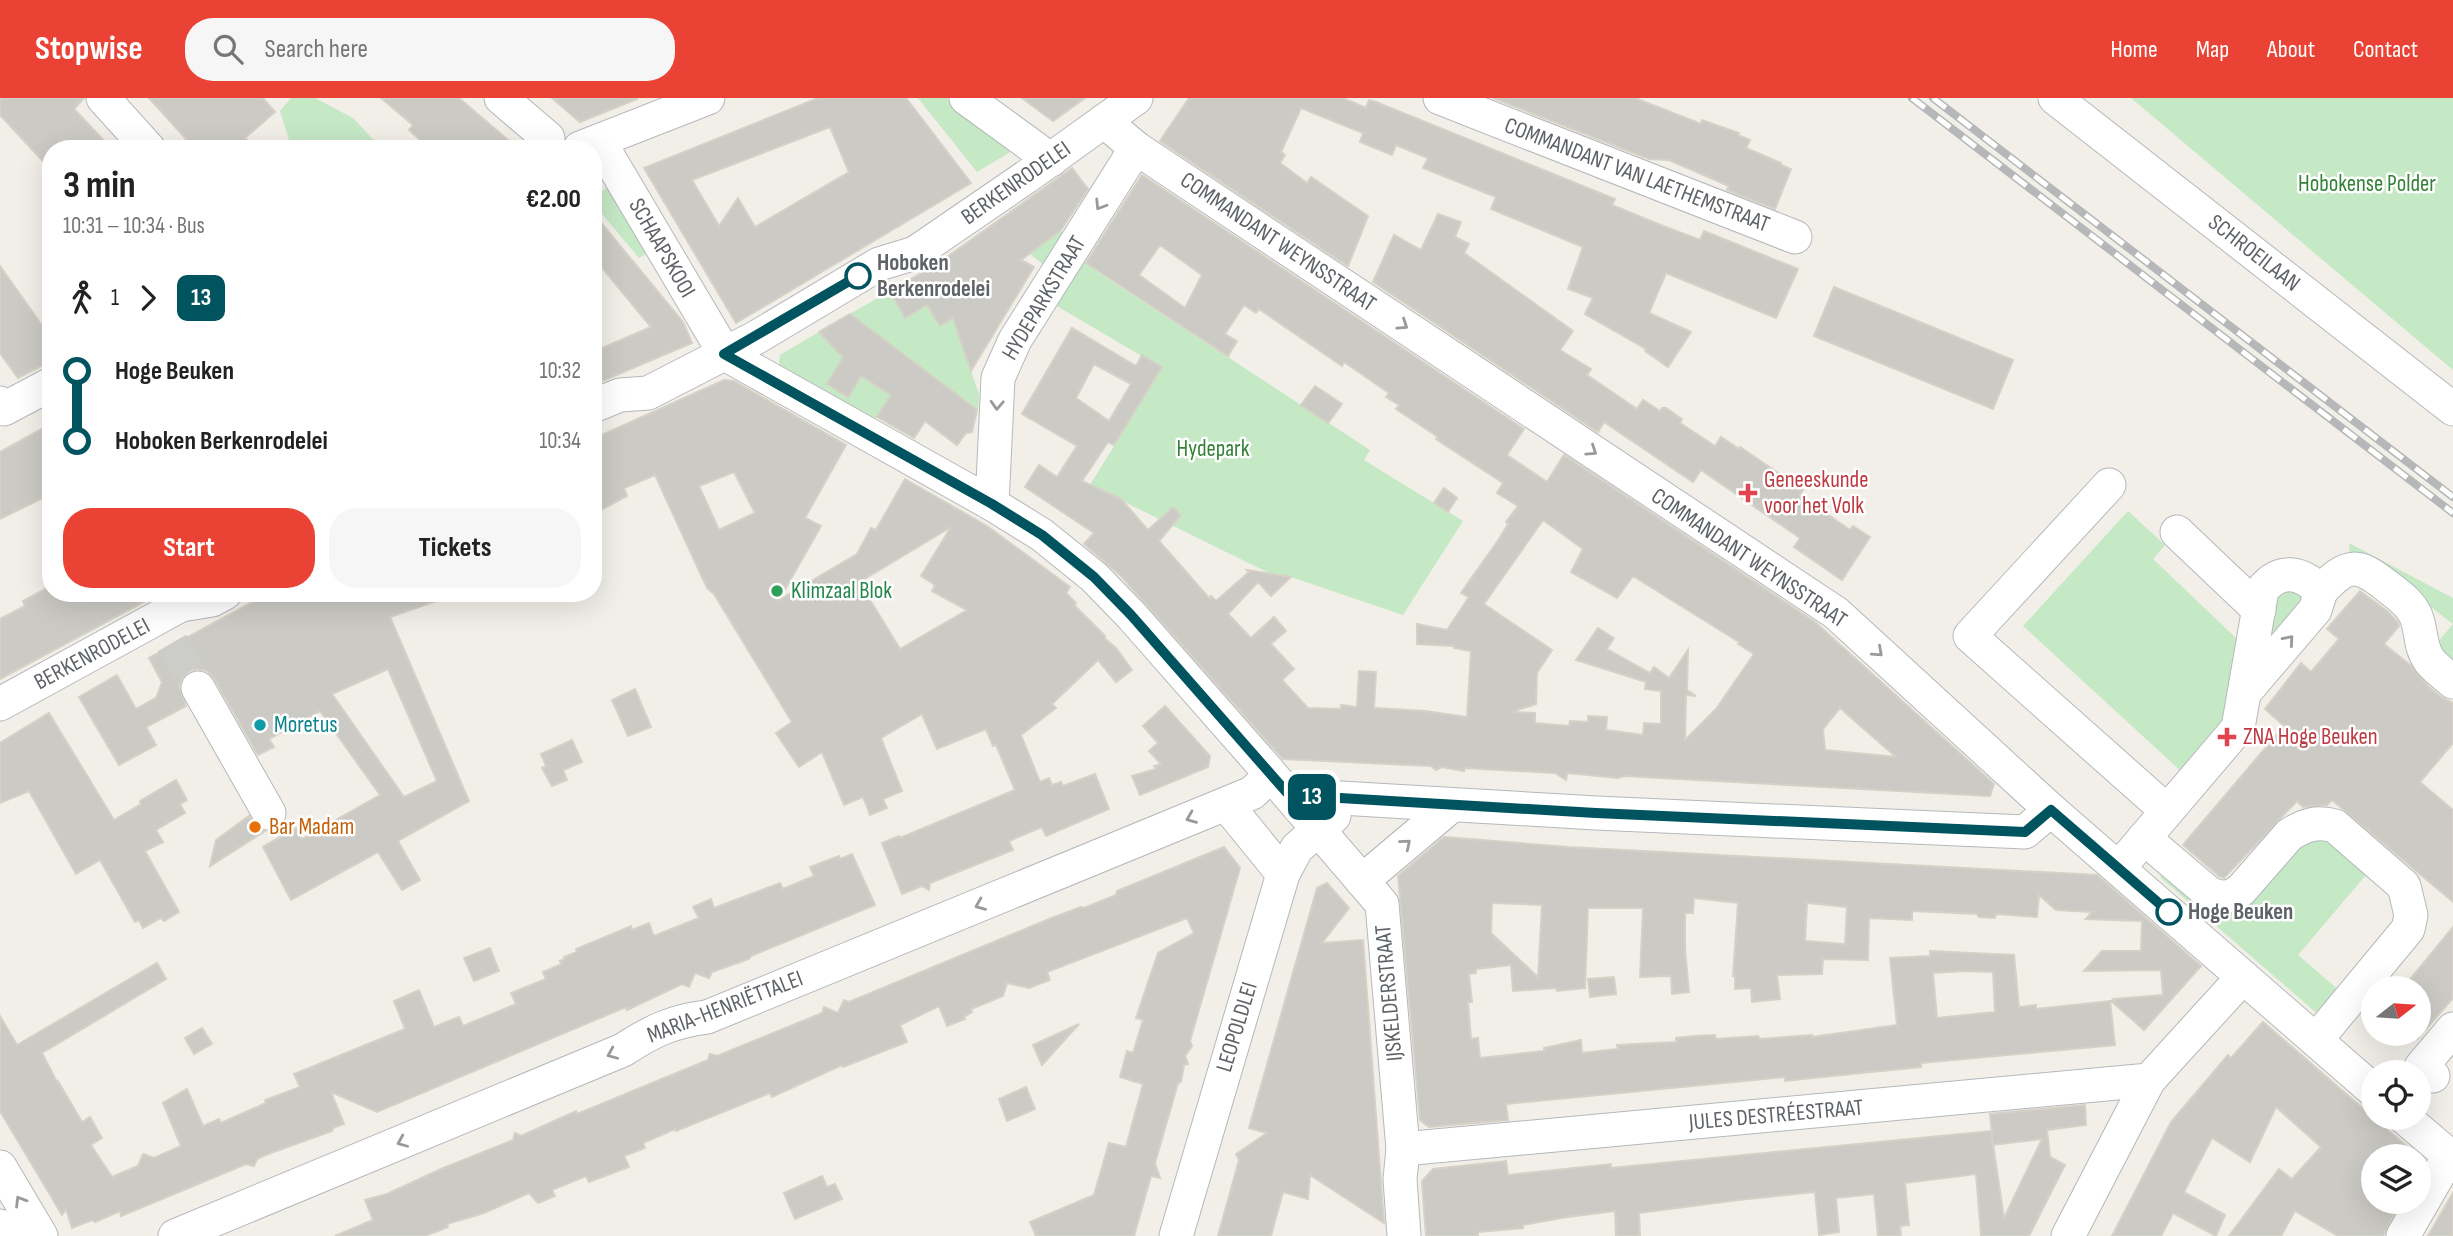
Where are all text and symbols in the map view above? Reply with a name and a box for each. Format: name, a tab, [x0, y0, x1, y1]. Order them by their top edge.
search box	[185, 18, 675, 81]
text: Stopwise	[35, 29, 143, 69]
icon: search	[209, 30, 247, 68]
text: Search here	[265, 34, 368, 65]
text: Home	[2110, 35, 2158, 64]
text: Map	[2196, 35, 2229, 64]
text: About	[2267, 35, 2315, 64]
text: Contact	[2353, 35, 2418, 64]
street label: COMMANDANT VAN LAETHEMSTRAAT	[1500, 111, 1774, 239]
street label: BERKENRODELEI	[956, 135, 1076, 231]
text: 3 min	[63, 163, 136, 208]
street label: COMMANDANT WEYNSSTRAAT	[1175, 166, 1381, 318]
park label: Hobokense Polder	[2298, 170, 2436, 198]
text: €2.00	[526, 184, 581, 215]
street label: SCHAAPSKOOI	[622, 194, 702, 302]
one-way arrow	[1095, 198, 1108, 211]
street label: SCHROEILAAN	[2202, 208, 2306, 298]
text: 10:31 – 10:34 · Bus	[63, 212, 205, 240]
street label: HYDEPARKSTRAAT	[996, 231, 1092, 365]
place label: Hoboken Berkenrodelei	[877, 249, 990, 303]
marker: Hoboken Berkenrodelei	[845, 263, 871, 289]
icon: walk	[63, 279, 101, 317]
icon: forward	[129, 279, 167, 317]
text: 13	[191, 283, 211, 312]
text: 1	[111, 284, 119, 312]
one-way arrow	[1395, 317, 1408, 330]
text: Hoge Beuken	[115, 356, 234, 387]
text: 10:32	[539, 357, 581, 385]
one-way arrow	[989, 400, 1004, 411]
text: Hoboken Berkenrodelei	[115, 426, 328, 457]
text: 10:34	[539, 427, 581, 455]
park label: Hydepark	[1177, 435, 1250, 463]
one-way arrow	[1585, 443, 1598, 456]
place label: Geneeskunde voor het Volk	[1764, 466, 1868, 520]
street label: COMMANDANT WEYNSSTRAAT	[1646, 482, 1852, 634]
marker: Geneeskunde voor het Volk	[1738, 483, 1758, 503]
button: Start	[63, 508, 315, 588]
button: Tickets	[329, 508, 581, 588]
place label: Klimzaal Blok	[791, 577, 892, 605]
marker: Klimzaal Blok	[769, 583, 785, 599]
street label: BERKENRODELEI	[29, 612, 155, 696]
one-way arrow	[2281, 635, 2293, 648]
one-way arrow	[1870, 644, 1883, 656]
place label: Moretus	[274, 711, 338, 739]
marker: Moretus	[252, 717, 268, 733]
place label: ZNA Hoge Beuken	[2243, 723, 2378, 751]
marker: ZNA Hoge Beuken	[2217, 727, 2237, 747]
line badge: 13	[1280, 774, 1344, 820]
text: 13	[1302, 782, 1322, 811]
one-way arrow	[1185, 810, 1197, 824]
place label: Bar Madam	[269, 813, 354, 841]
marker: Bar Madam	[247, 819, 263, 835]
one-way arrow	[1399, 839, 1411, 852]
one-way arrow	[975, 896, 987, 910]
place label: Hoge Beuken	[2188, 898, 2293, 926]
marker: Hoge Beuken	[2156, 899, 2182, 925]
street label: IJSKELDERSTRAAT	[1369, 924, 1409, 1062]
street label: MARIA-HENRIËTTALEI	[643, 964, 807, 1050]
north arrow	[2361, 976, 2431, 1046]
map controls	[2361, 976, 2431, 1214]
street label: LEOPOLDLEI	[1210, 979, 1264, 1075]
one-way arrow	[607, 1046, 619, 1060]
button: locate	[2361, 1060, 2431, 1130]
street label: JULES DESTRÉESTRAAT	[1687, 1093, 1864, 1137]
one-way arrow	[397, 1133, 409, 1147]
button: layers	[2361, 1144, 2431, 1214]
one-way arrow	[16, 1196, 29, 1209]

